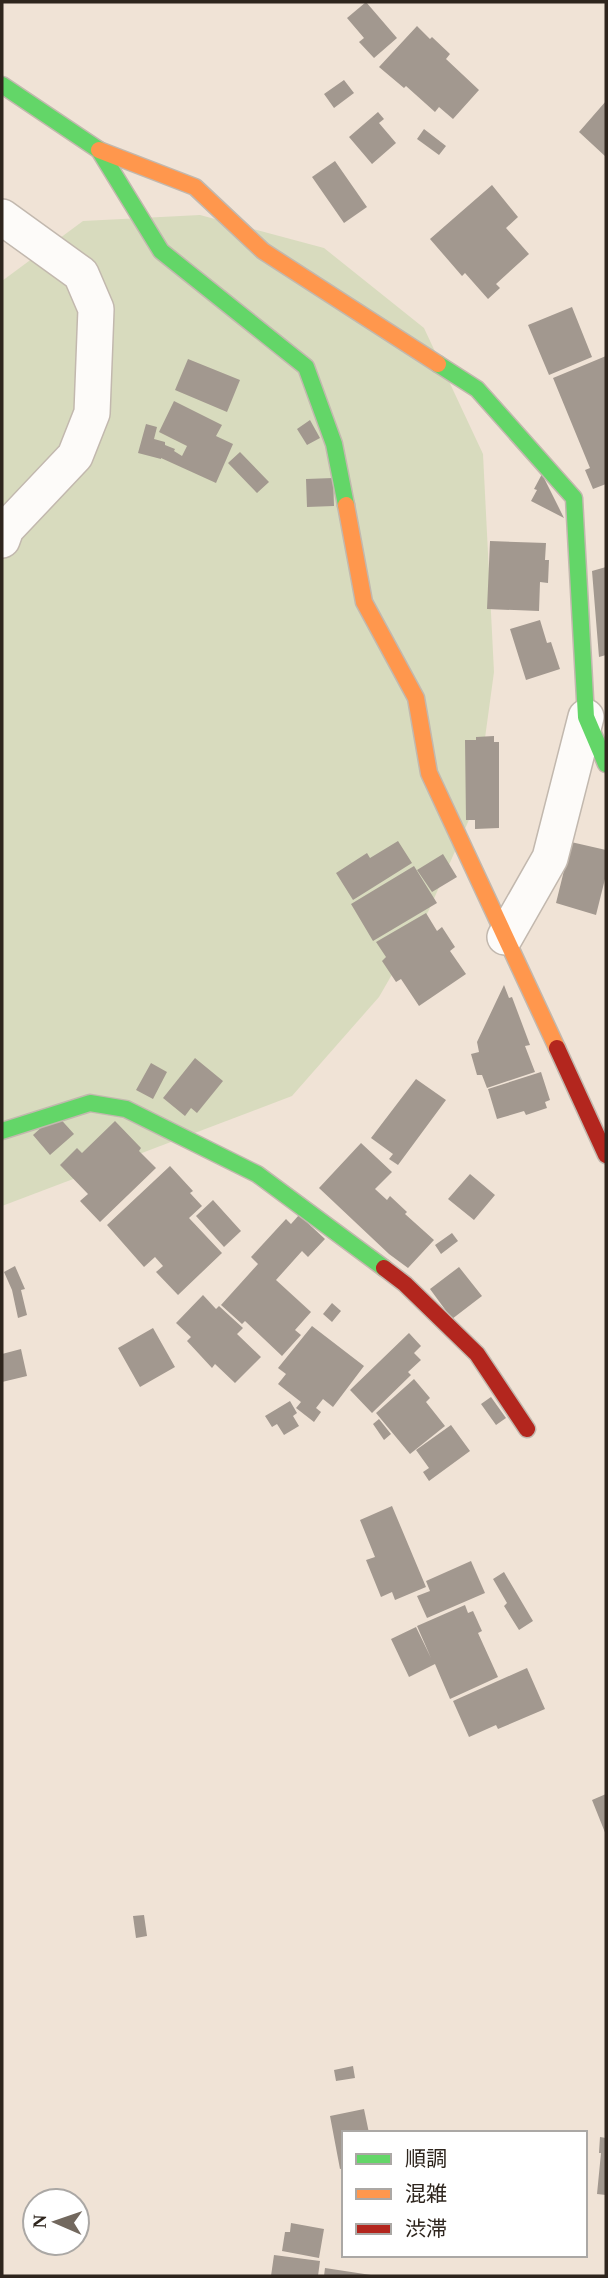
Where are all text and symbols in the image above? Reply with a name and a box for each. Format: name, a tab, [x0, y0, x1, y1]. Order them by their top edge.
legend	[342, 2131, 587, 2257]
text: 順調	[405, 2147, 447, 2171]
text: 混雑	[405, 2182, 447, 2206]
north arrow	[21, 2187, 91, 2257]
text: N	[29, 2214, 50, 2229]
text: 渋滞	[405, 2217, 447, 2241]

